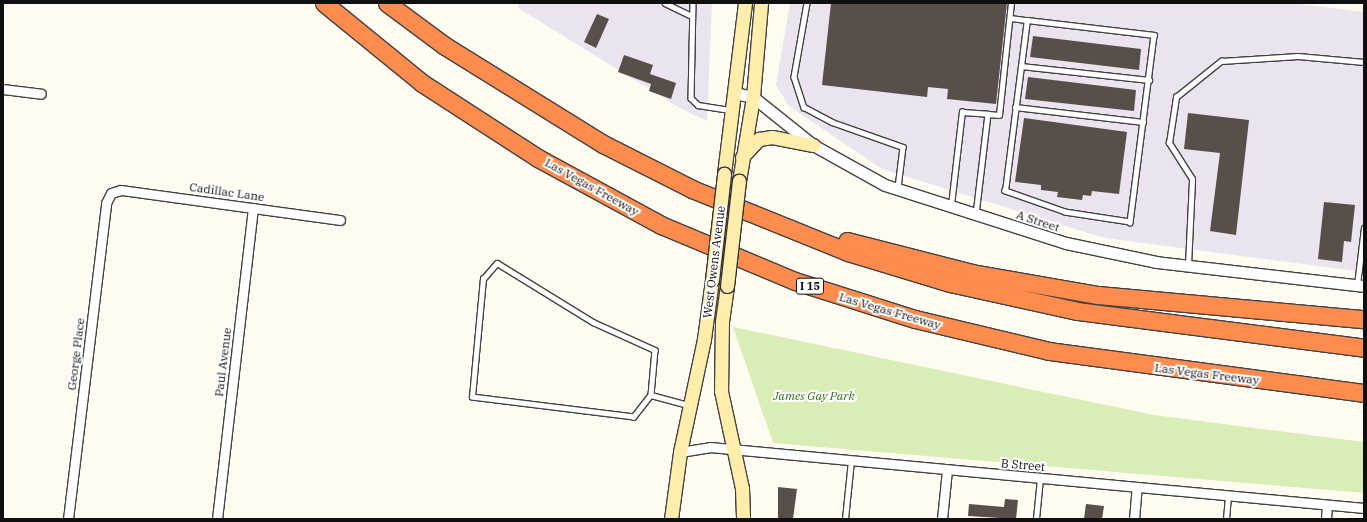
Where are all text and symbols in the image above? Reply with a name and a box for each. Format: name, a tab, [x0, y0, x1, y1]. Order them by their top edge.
street label: Las Vegas Freeway	[543, 155, 641, 219]
street label: Cadillac Lane	[188, 180, 266, 204]
street label: West Owens Avenue	[700, 205, 728, 319]
street label: A Street	[1015, 207, 1061, 235]
road number: I 15	[796, 277, 824, 295]
street label: Las Vegas Freeway	[837, 290, 943, 332]
street label: George Place	[64, 317, 88, 391]
street label: Paul Avenue	[212, 326, 234, 398]
street label: Las Vegas Freeway	[1154, 360, 1260, 388]
park label: James Gay Park	[773, 389, 855, 403]
street label: B Street	[1000, 456, 1046, 474]

